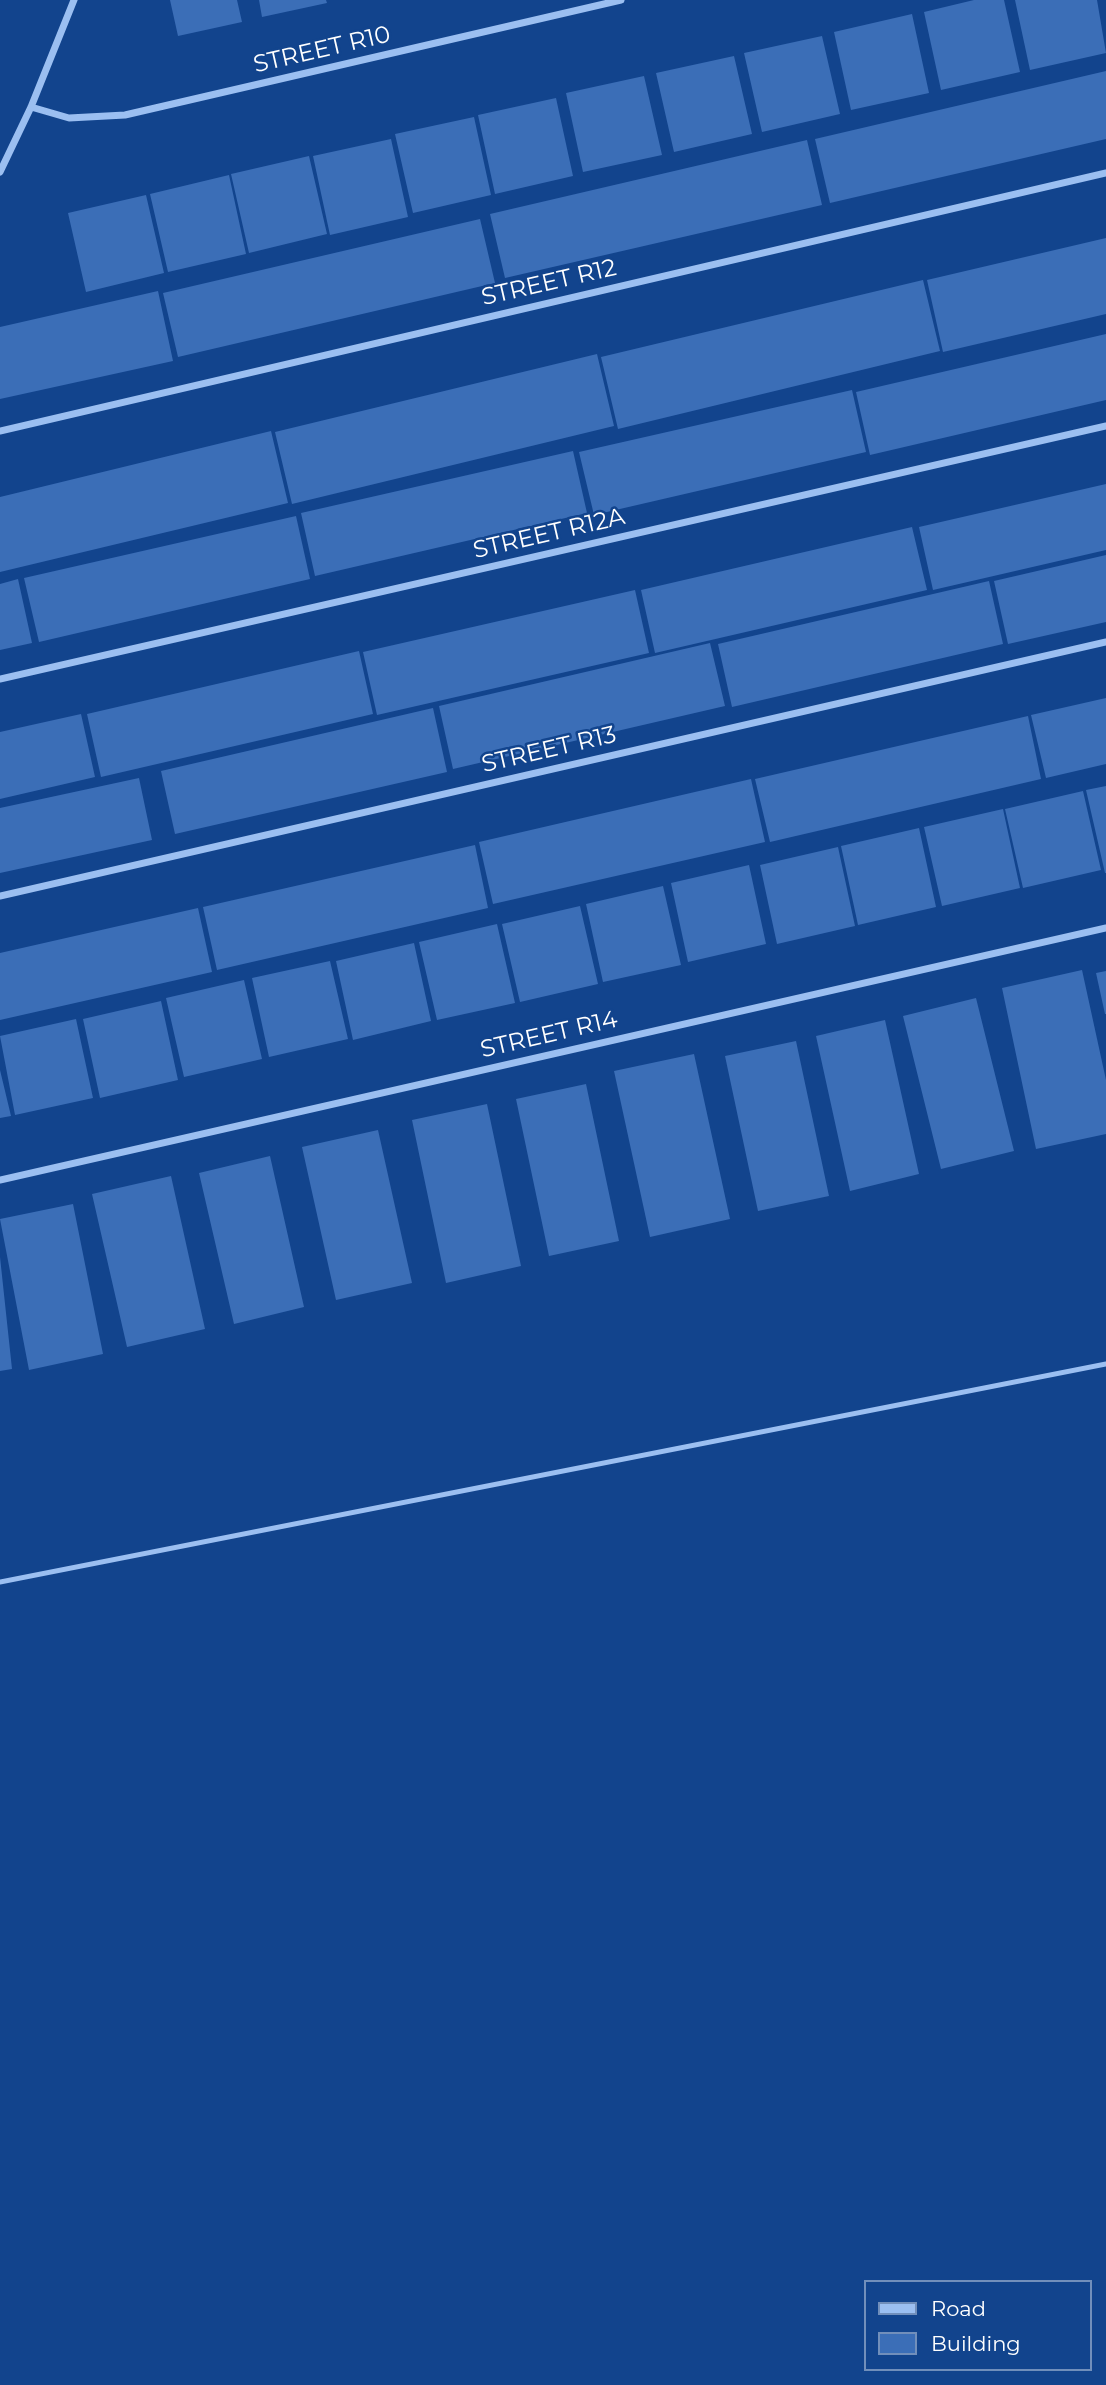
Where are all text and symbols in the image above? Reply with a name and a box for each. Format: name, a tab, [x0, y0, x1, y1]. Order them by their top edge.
street label: STREET R10	[251, 20, 393, 80]
street label: STREET R12	[479, 254, 619, 312]
street label: STREET R12A	[470, 503, 628, 565]
street label: STREET R13	[479, 721, 619, 779]
street label: STREET R14	[478, 1005, 620, 1065]
legend	[864, 2280, 1092, 2371]
text: Road	[931, 2296, 986, 2321]
text: Building	[931, 2331, 1021, 2356]

